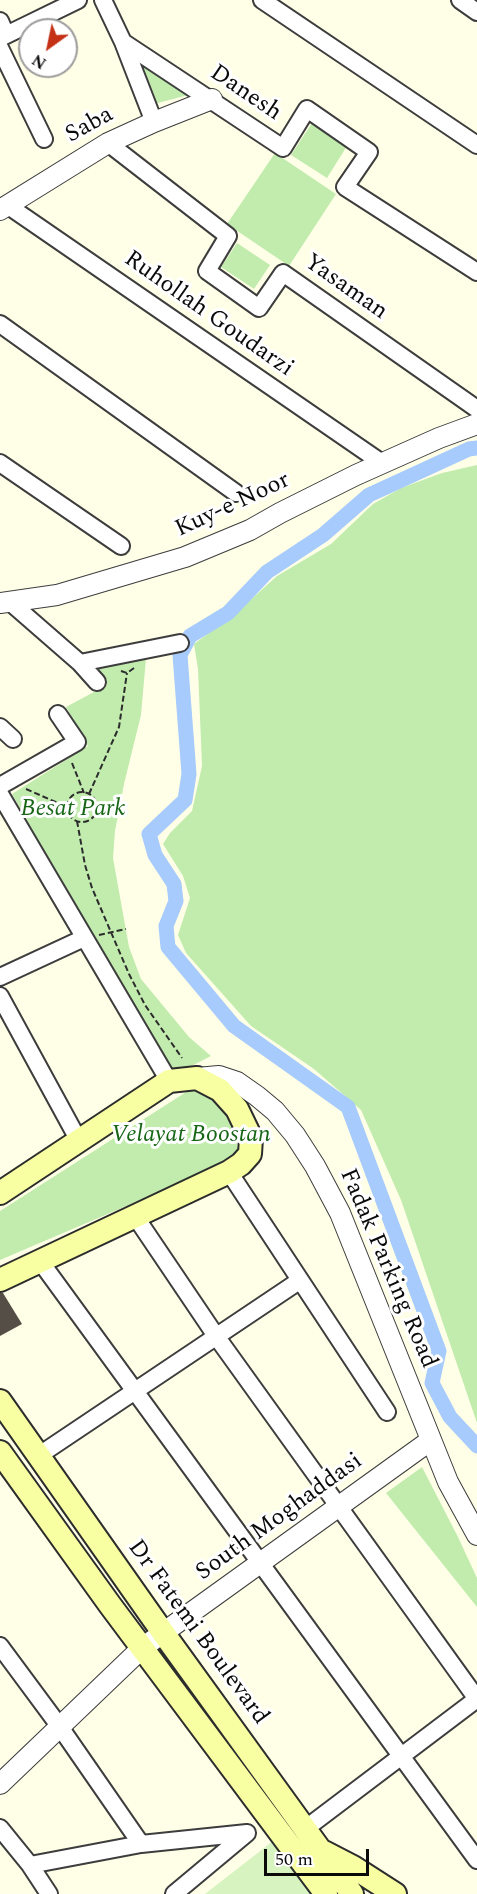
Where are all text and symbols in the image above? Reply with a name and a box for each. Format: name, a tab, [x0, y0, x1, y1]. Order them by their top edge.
north arrow	[18, 18, 78, 78]
text: N	[27, 48, 51, 75]
street label: Danesh	[204, 60, 286, 128]
street label: Saba	[61, 101, 119, 151]
street label: Ruhollah Goudarzi	[118, 246, 298, 384]
street label: Yasaman	[298, 249, 392, 327]
street label: Kuy-e Noor	[171, 467, 295, 545]
park label: Besat Park	[20, 796, 126, 824]
park label: Velayat Boostan	[111, 1122, 271, 1150]
street label: Fadak Parking Road	[332, 1165, 442, 1373]
street label: South Moghaddasi	[191, 1448, 369, 1588]
street label: Dr Fatemi Boulevard	[120, 1535, 274, 1731]
scale bar	[267, 1837, 372, 1875]
text: 50 m	[275, 1846, 313, 1873]

